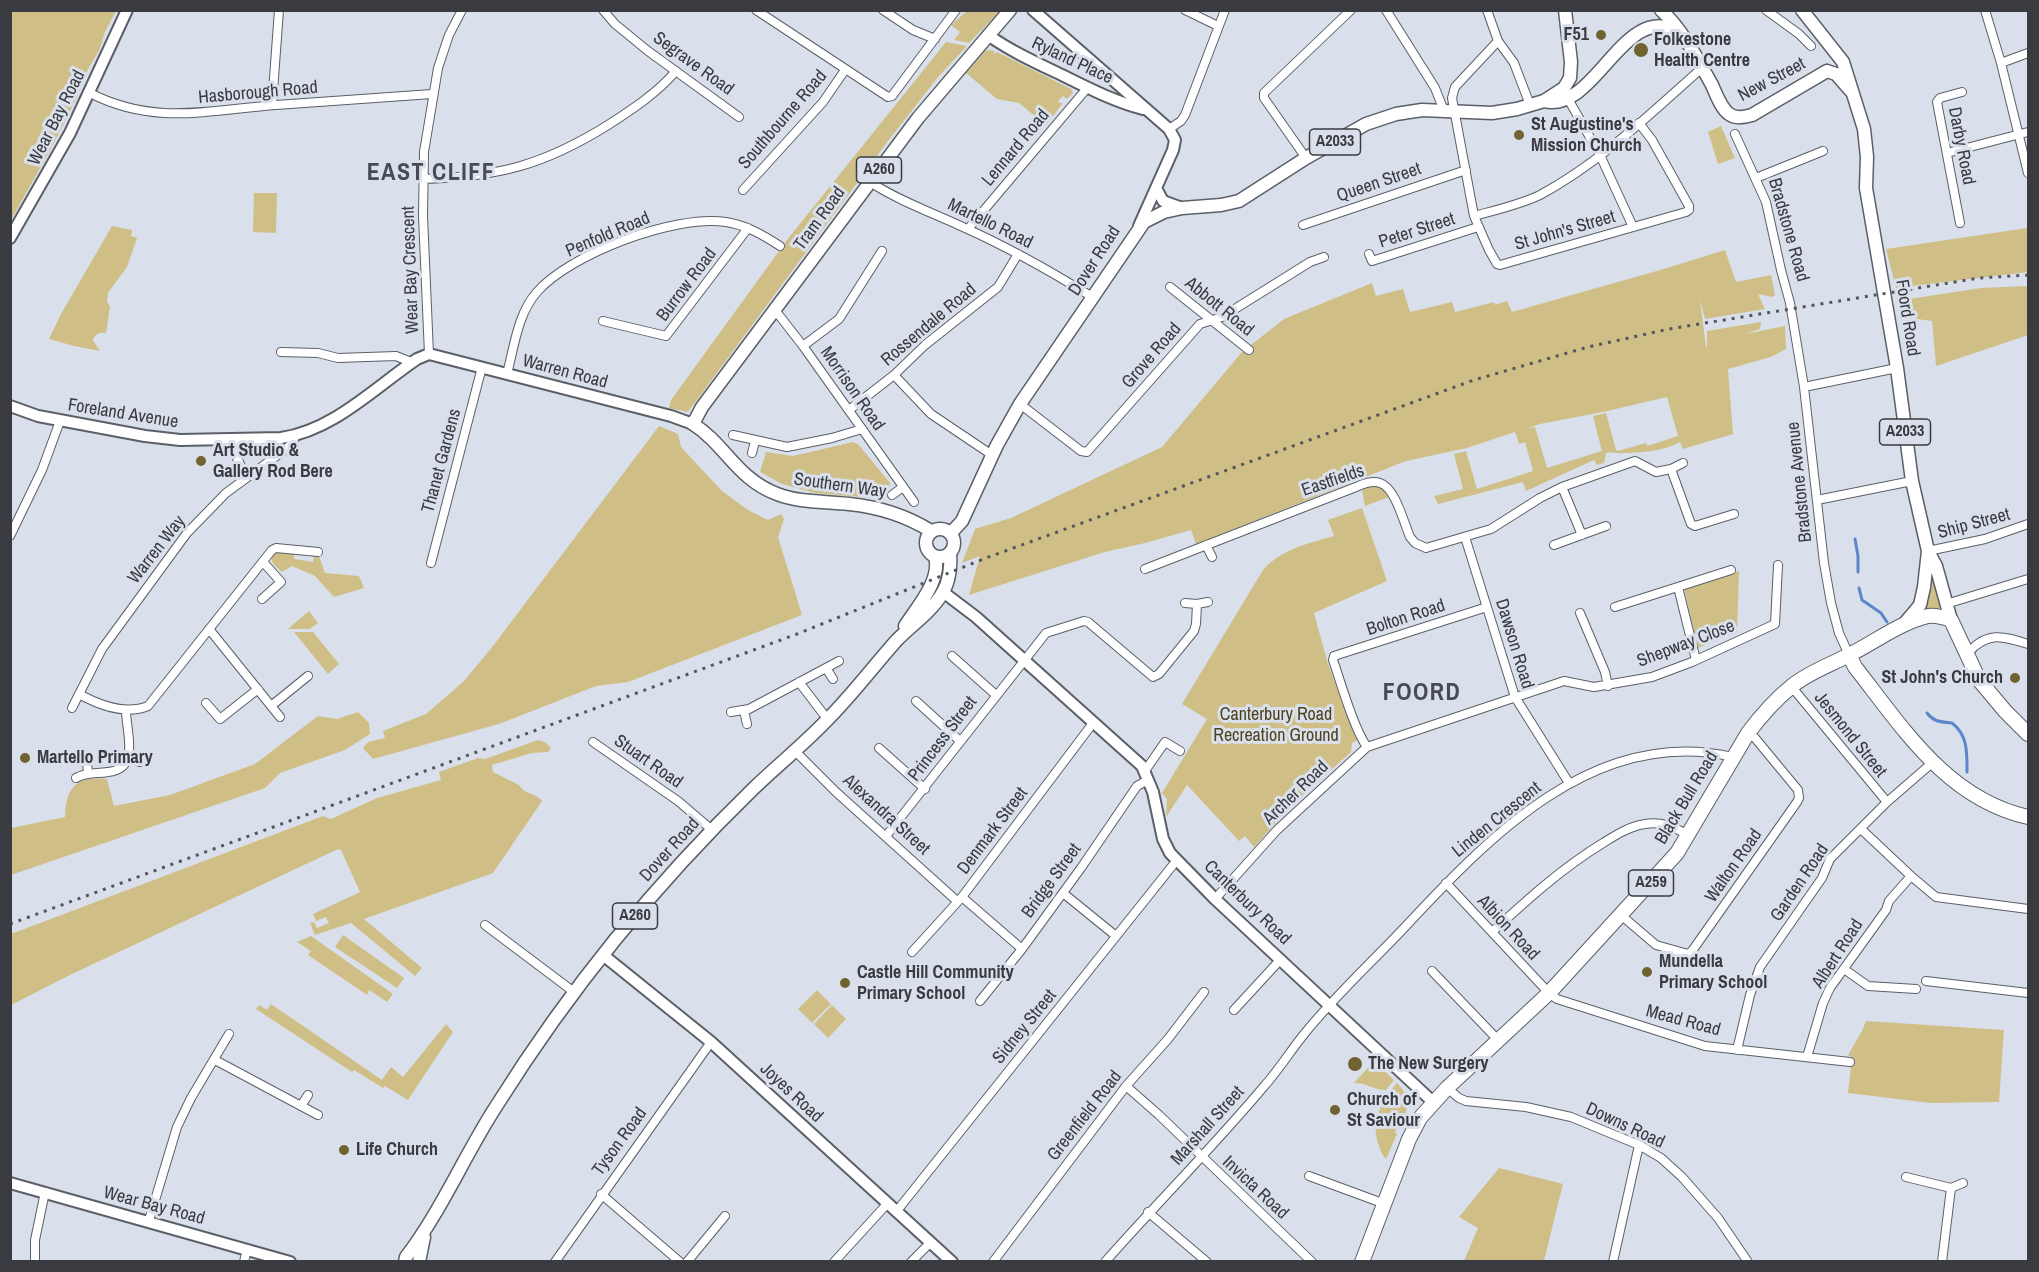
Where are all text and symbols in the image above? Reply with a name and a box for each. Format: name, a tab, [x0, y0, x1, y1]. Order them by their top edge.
place label: F51	[1564, 24, 1589, 46]
street label: Segrave Road	[648, 28, 738, 100]
marker: F51	[1594, 28, 1608, 42]
place label: Folkestone Health Centre	[1654, 29, 1750, 72]
street label: Ryland Place	[1028, 33, 1116, 89]
marker: Folkestone Health Centre	[1632, 41, 1650, 59]
street label: New Street	[1735, 53, 1809, 107]
street label: Southbourne Road	[734, 66, 832, 174]
street label: Wear Bay Road	[24, 67, 90, 169]
street label: Hasborough Road	[197, 77, 319, 109]
street label: Lennard Road	[978, 105, 1054, 191]
street label: Darby Road	[1943, 105, 1979, 187]
place label: St Augustine's Mission Church	[1531, 114, 1642, 156]
marker: St Augustine's Mission Church	[1512, 128, 1526, 142]
road number: A2033	[1310, 129, 1360, 155]
road number: A260	[856, 157, 902, 183]
street label: Queen Street	[1334, 158, 1424, 208]
district label: EAST CLIFF	[367, 160, 495, 188]
street label: Bradstone Road	[1763, 176, 1813, 284]
street label: Tram Road	[790, 183, 850, 255]
street label: Martello Road	[944, 194, 1036, 254]
street label: Wear Bay Crescent	[398, 206, 424, 334]
street label: St John's Street	[1512, 206, 1618, 256]
street label: Penfold Road	[563, 208, 653, 262]
street label: Peter Street	[1376, 209, 1458, 253]
street label: Dover Road	[1064, 222, 1126, 300]
street label: Burrow Road	[652, 244, 722, 326]
street label: Abbott Road	[1180, 273, 1258, 341]
street label: Foord Road	[1890, 278, 1924, 358]
street label: Rossendale Road	[877, 279, 981, 371]
street label: Grove Road	[1118, 319, 1186, 393]
street label: Morrison Road	[815, 343, 889, 435]
street label: Warren Road	[520, 350, 610, 394]
street label: Foreland Avenue	[66, 395, 180, 433]
street label: Thanet Gardens	[418, 407, 466, 515]
road number: A2033	[1880, 419, 1930, 445]
street label: Bradstone Avenue	[1783, 421, 1817, 543]
place label: Art Studio & Gallery Rod Bere	[213, 440, 333, 482]
marker: Art Studio & Gallery Rod Bere	[194, 454, 208, 468]
street label: Eastfields	[1299, 460, 1367, 502]
street label: Southern Way	[792, 469, 888, 503]
street label: Ship Street	[1936, 504, 2012, 544]
street label: Warren Way	[124, 511, 190, 589]
street label: Bolton Road	[1364, 595, 1448, 641]
street label: Dawson Road	[1490, 597, 1538, 691]
street label: Shepway Close	[1634, 616, 1738, 672]
place label: St John's Church	[1881, 667, 2003, 689]
marker: St John's Church	[2008, 671, 2022, 685]
district label: FOORD	[1383, 680, 1461, 708]
street label: Jesmond Street	[1809, 688, 1891, 782]
street label: Princess Street	[904, 692, 982, 786]
park label: Canterbury Road Recreation Ground	[1213, 704, 1339, 746]
street label: Stuart Road	[610, 731, 686, 793]
place label: Martello Primary	[37, 747, 153, 769]
street label: Black Bull Road	[1651, 748, 1723, 848]
marker: Martello Primary	[18, 751, 32, 765]
street label: Archer Road	[1259, 756, 1333, 830]
street label: Alexandra Street	[838, 770, 934, 860]
street label: Linden Crescent	[1448, 778, 1546, 862]
street label: Denmark Street	[953, 783, 1033, 879]
street label: Dover Road	[636, 814, 704, 886]
street label: Walton Road	[1701, 825, 1767, 907]
street label: Bridge Street	[1018, 839, 1086, 923]
street label: Garden Road	[1766, 840, 1834, 926]
street label: Canterbury Road	[1199, 856, 1295, 950]
road number: A259	[1628, 870, 1674, 896]
street label: Albion Road	[1472, 891, 1544, 965]
road number: A260	[612, 903, 658, 929]
street label: Albert Road	[1808, 915, 1868, 993]
place label: Mundella Primary School	[1659, 951, 1767, 994]
place label: Castle Hill Community Primary School	[857, 962, 1014, 1004]
marker: Mundella Primary School	[1640, 965, 1654, 979]
marker: Castle Hill Community Primary School	[838, 976, 852, 990]
street label: Sidney Street	[988, 985, 1062, 1069]
street label: Mead Road	[1643, 1001, 1723, 1041]
place label: The New Surgery	[1368, 1053, 1489, 1075]
marker: The New Surgery	[1346, 1055, 1364, 1073]
street label: Joyes Road	[755, 1059, 827, 1127]
street label: Greenfield Road	[1043, 1067, 1127, 1165]
street label: Marshall Street	[1167, 1082, 1249, 1170]
place label: Church of St Saviour	[1347, 1089, 1420, 1132]
street label: Downs Road	[1582, 1098, 1668, 1154]
marker: Church of St Saviour	[1328, 1103, 1342, 1117]
street label: Tyson Road	[588, 1104, 652, 1180]
place label: Life Church	[356, 1139, 438, 1161]
marker: Life Church	[337, 1143, 351, 1157]
street label: Invicta Road	[1217, 1152, 1293, 1224]
street label: Wear Bay Road	[101, 1182, 207, 1230]

